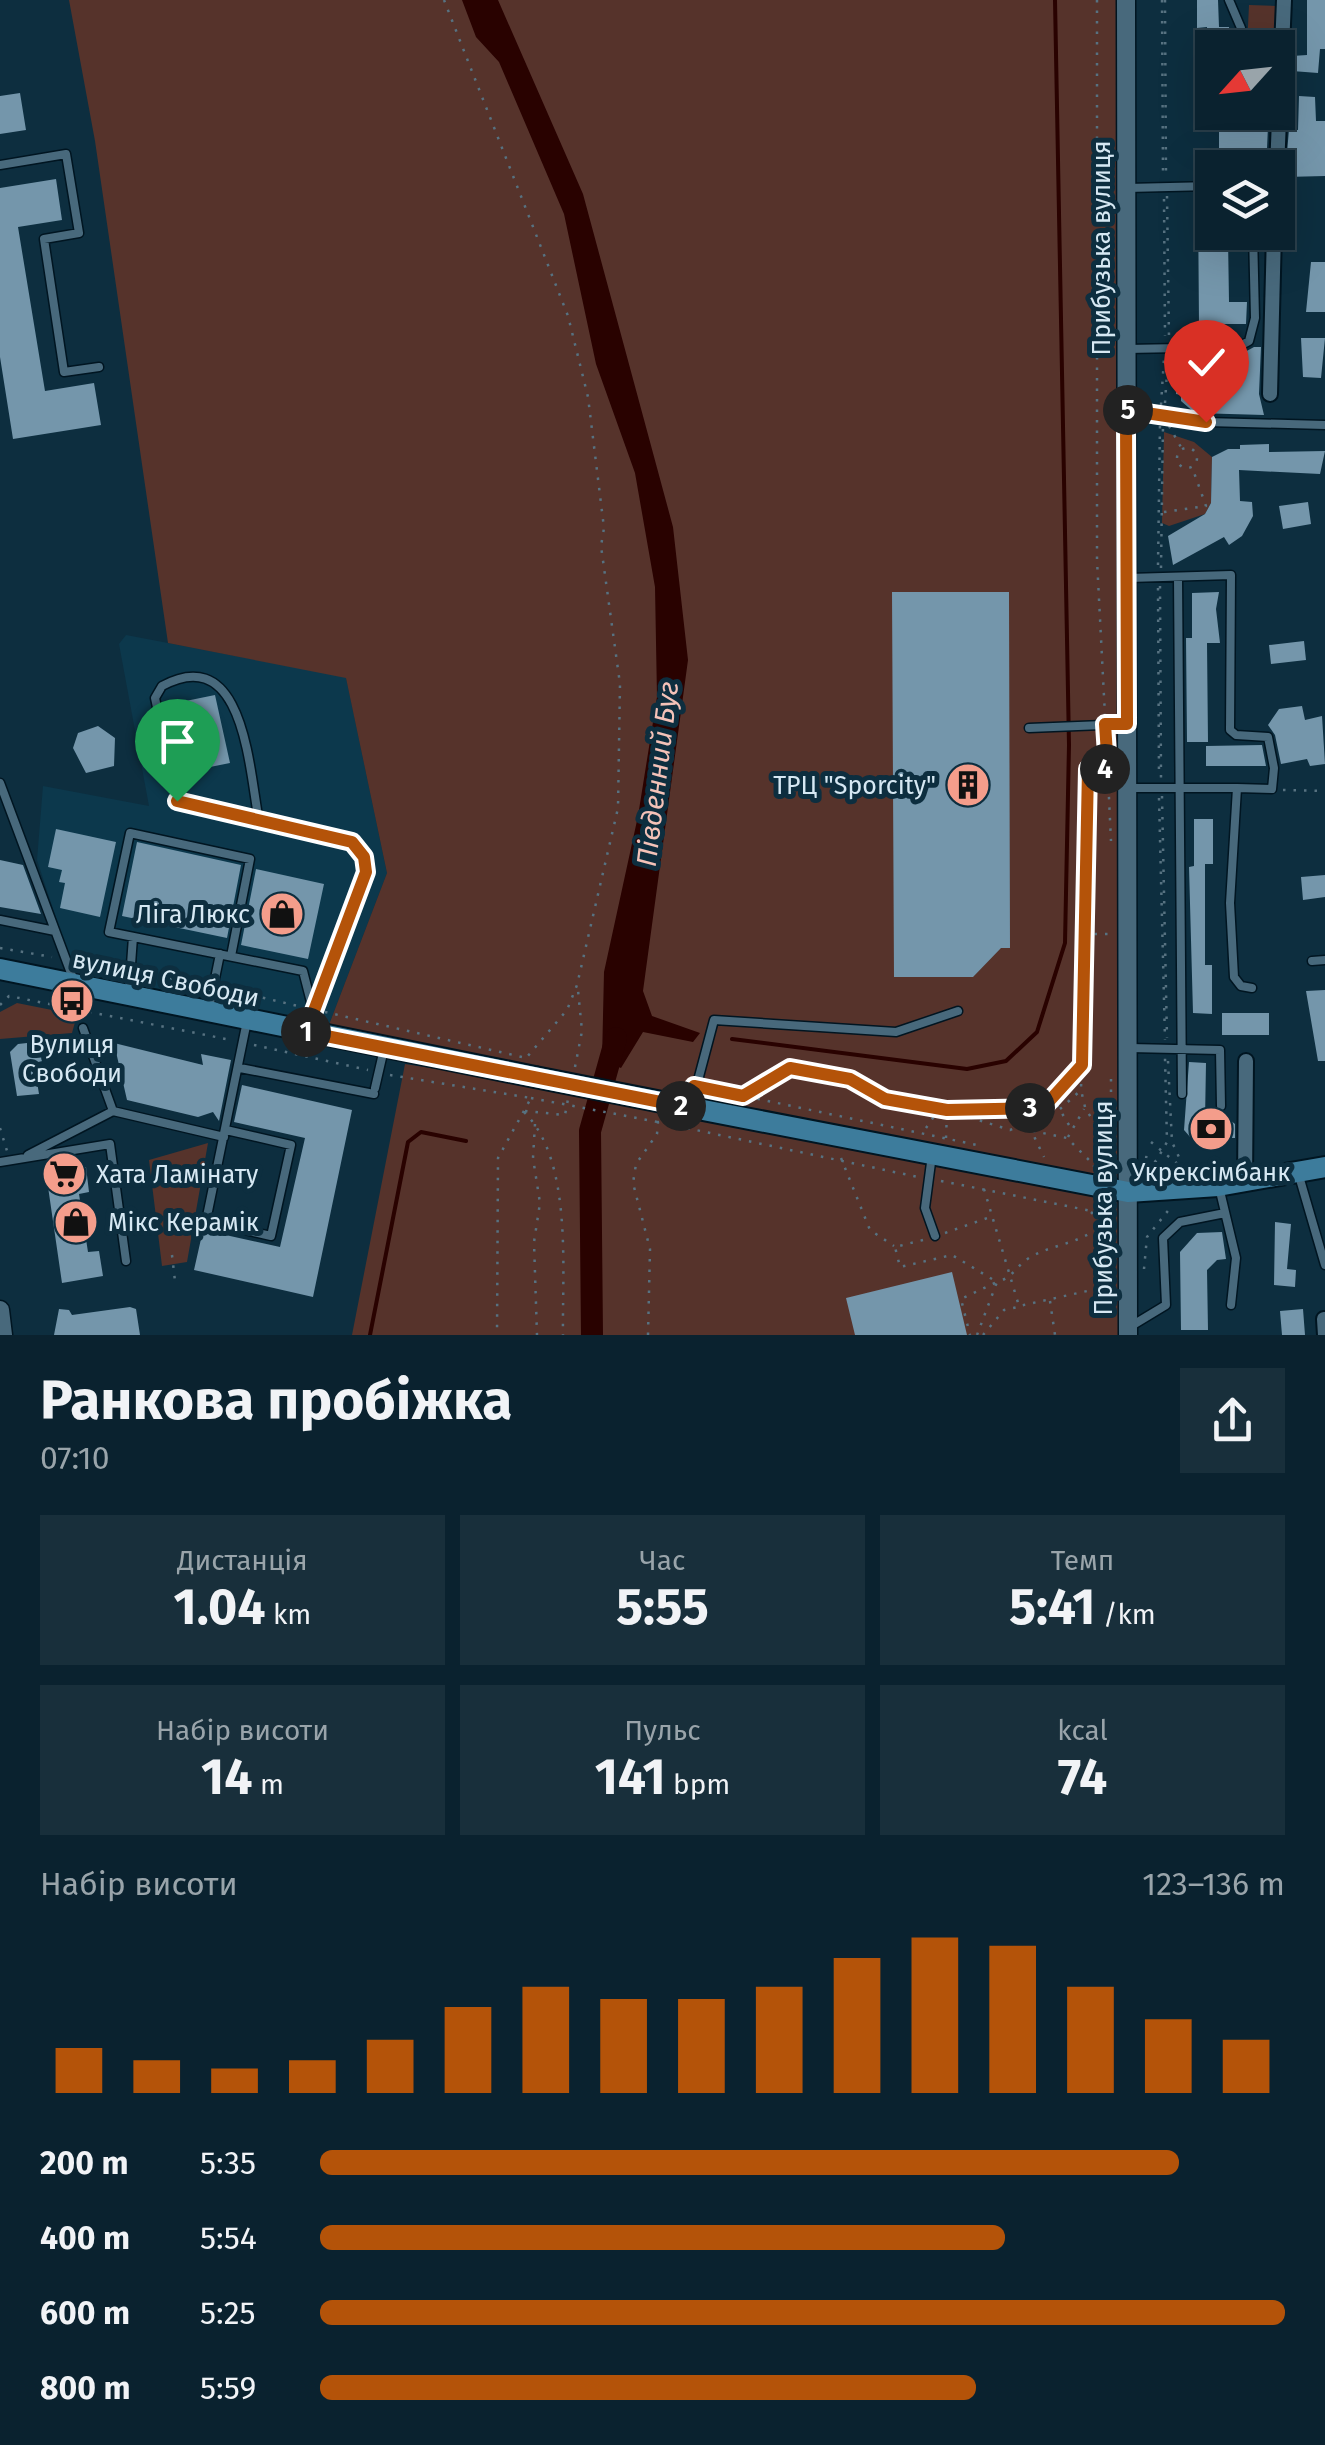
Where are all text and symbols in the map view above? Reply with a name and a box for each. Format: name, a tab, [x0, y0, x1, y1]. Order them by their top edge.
north arrow	[1195, 30, 1295, 130]
map controls	[1195, 30, 1295, 250]
street label: Прибузька вулиця	[1087, 141, 1117, 355]
button: layers	[1195, 150, 1295, 250]
pin	[1164, 320, 1249, 423]
icon: check	[1179, 335, 1234, 390]
pin: 5	[1103, 385, 1153, 435]
text: 5	[1120, 393, 1136, 426]
water label: Південний Буг	[630, 679, 685, 869]
pin	[135, 699, 220, 802]
icon: arrive	[150, 714, 205, 769]
pin: 4	[1080, 744, 1130, 794]
text: 4	[1097, 752, 1113, 785]
building icon: ТРЦ "Sporcity"	[945, 762, 991, 808]
place label: ТРЦ "Sporcity"	[773, 771, 936, 801]
shop icon: Ліга Люкс	[259, 891, 305, 937]
place label: Ліга Люкс	[136, 900, 250, 930]
street label: вулиця Свободи	[70, 945, 262, 1013]
bus stop icon: Вулиця Свободи	[49, 978, 95, 1024]
pin: 1	[281, 1007, 331, 1057]
text: 1	[300, 1015, 313, 1048]
place label: Вулиця Свободи	[22, 1030, 122, 1089]
pin: 2	[656, 1081, 706, 1131]
pin: 3	[1005, 1083, 1055, 1133]
text: 2	[674, 1089, 688, 1122]
text: 3	[1023, 1091, 1037, 1124]
street label: Прибузька вулиця	[1089, 1101, 1119, 1315]
bank icon: Укрексімбанк	[1188, 1106, 1234, 1152]
supermarket icon: Хата Ламінату	[41, 1151, 87, 1197]
place label: Укрексімбанк	[1132, 1158, 1290, 1188]
place label: Хата Ламінату	[96, 1160, 259, 1190]
shop icon: Мікс Керамік	[53, 1199, 99, 1245]
place label: Мікс Керамік	[108, 1208, 259, 1238]
text: Ранкова пробіжка	[40, 1368, 513, 1434]
button: share	[1180, 1368, 1285, 1473]
text: 07:10	[40, 1439, 110, 1477]
text: Дистанція	[177, 1544, 308, 1577]
text: Час	[640, 1544, 685, 1577]
text: Темп	[1051, 1544, 1114, 1577]
text: 1.04	[174, 1577, 266, 1637]
text: 5:55	[616, 1577, 709, 1637]
text: 5:41	[1009, 1577, 1096, 1637]
text: km	[266, 1598, 311, 1631]
text: /km	[1096, 1598, 1156, 1631]
text: Набір висоти	[156, 1714, 329, 1747]
text: Пульс	[624, 1714, 701, 1747]
text: kcal	[1057, 1714, 1108, 1747]
text: 14	[201, 1747, 253, 1807]
text: 141	[595, 1747, 666, 1807]
text: 74	[1058, 1747, 1107, 1807]
text: m	[253, 1768, 284, 1801]
text: bpm	[666, 1768, 730, 1801]
text: Набір висоти	[40, 1865, 238, 1903]
text: 123–136 m	[1142, 1865, 1285, 1903]
text: 200 m	[40, 2144, 129, 2182]
text: 5:35	[200, 2144, 256, 2182]
text: 400 m	[40, 2219, 130, 2257]
text: 5:54	[200, 2219, 257, 2257]
text: 600 m	[40, 2294, 130, 2332]
text: 5:25	[200, 2294, 256, 2332]
text: 800 m	[40, 2369, 131, 2407]
text: 5:59	[200, 2369, 256, 2407]

